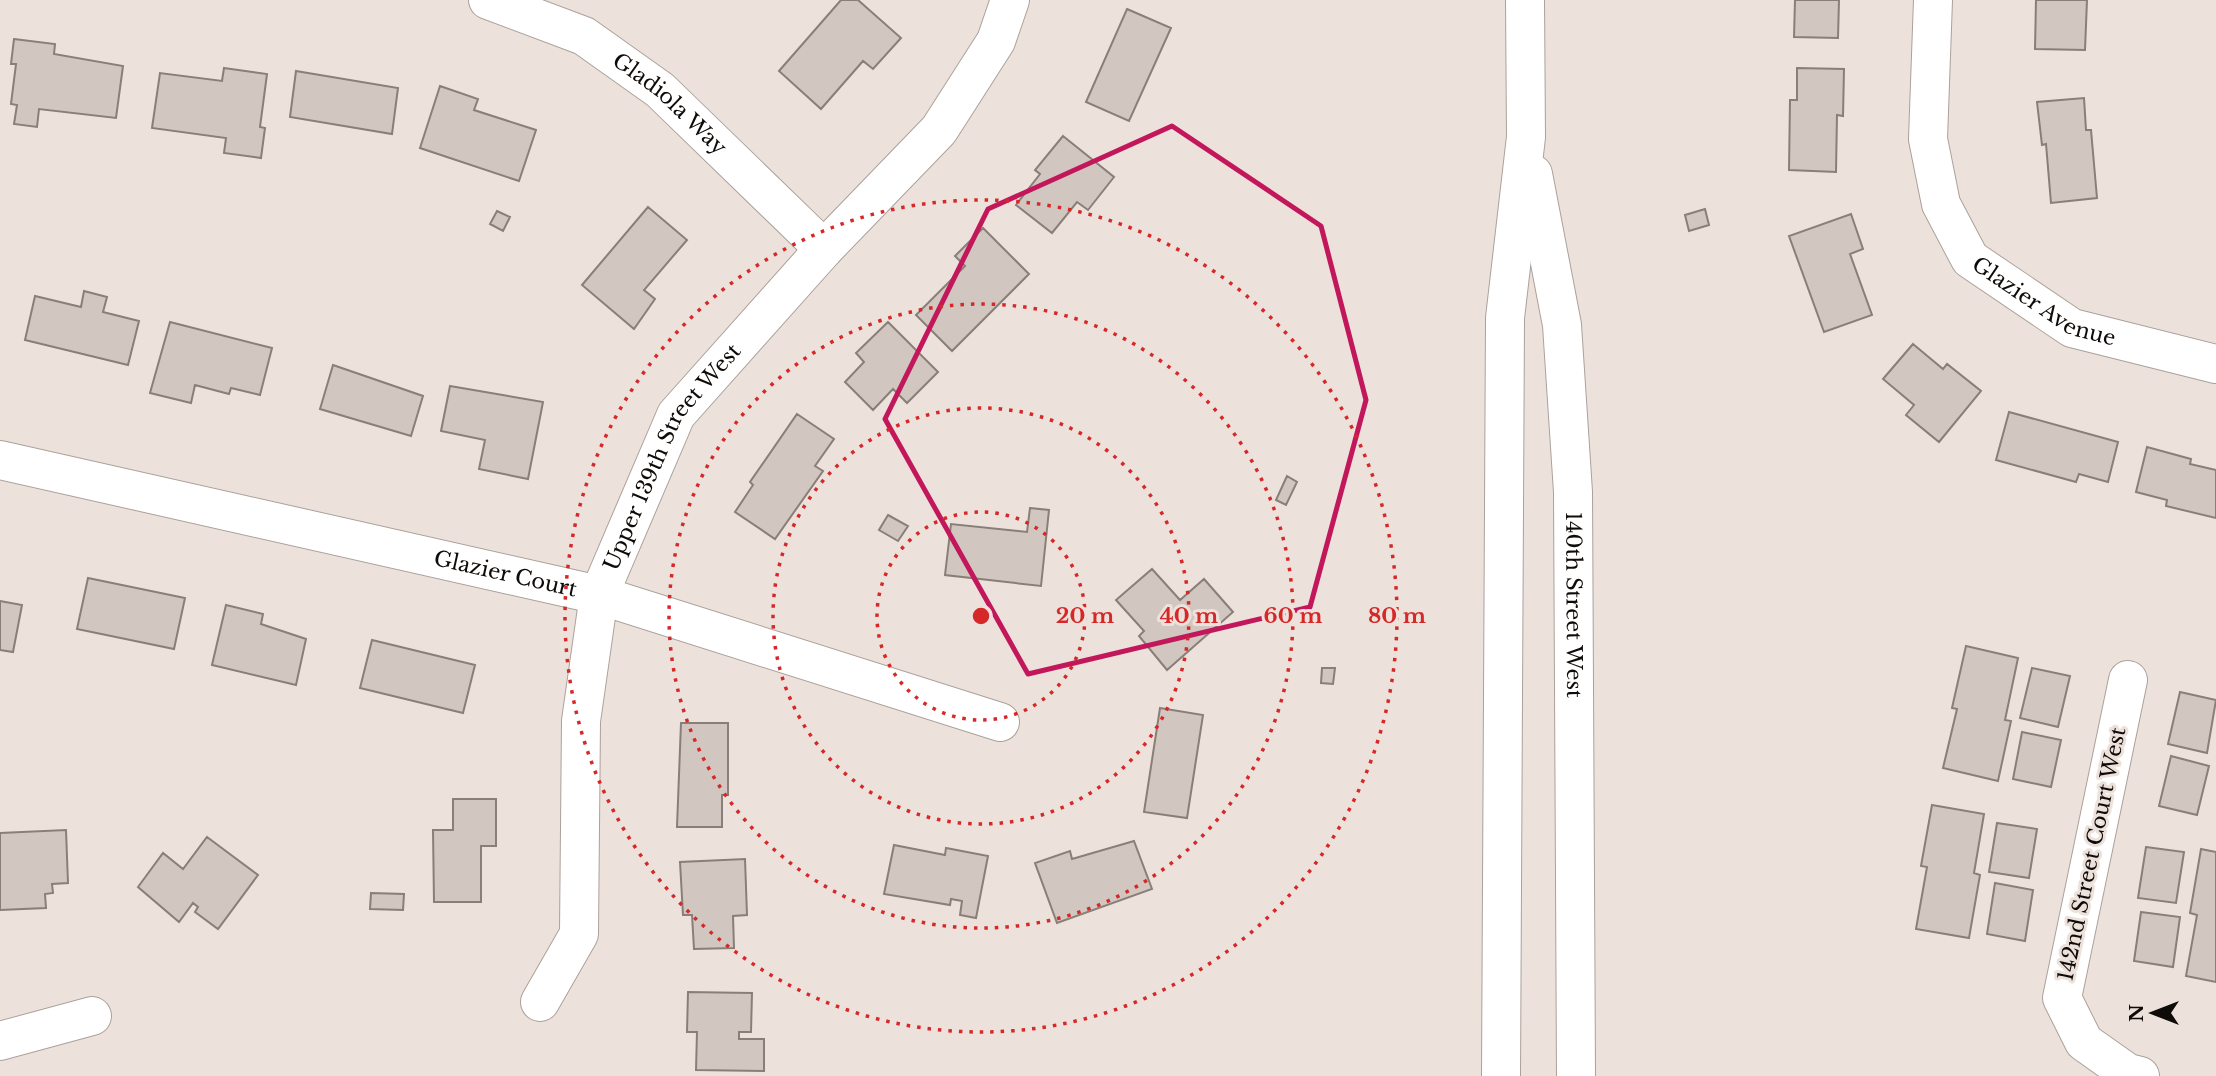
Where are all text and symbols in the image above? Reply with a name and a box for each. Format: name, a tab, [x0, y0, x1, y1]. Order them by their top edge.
street label: Gladiola Way	[608, 47, 732, 161]
street label: Glazier Avenue	[1967, 251, 2118, 351]
street label: Upper 139th Street West	[598, 338, 746, 575]
street label: 140th Street West	[1560, 512, 1587, 698]
street label: Glazier Court	[431, 545, 579, 603]
text: 20 m	[1056, 603, 1114, 629]
text: 40 m	[1160, 603, 1218, 629]
text: 60 m	[1264, 603, 1322, 629]
text: 80 m	[1368, 603, 1426, 629]
centre of rings	[969, 604, 993, 628]
street label: 142nd Street Court West	[2052, 725, 2132, 983]
north arrow	[2118, 978, 2188, 1048]
text: N	[2125, 1004, 2148, 1022]

